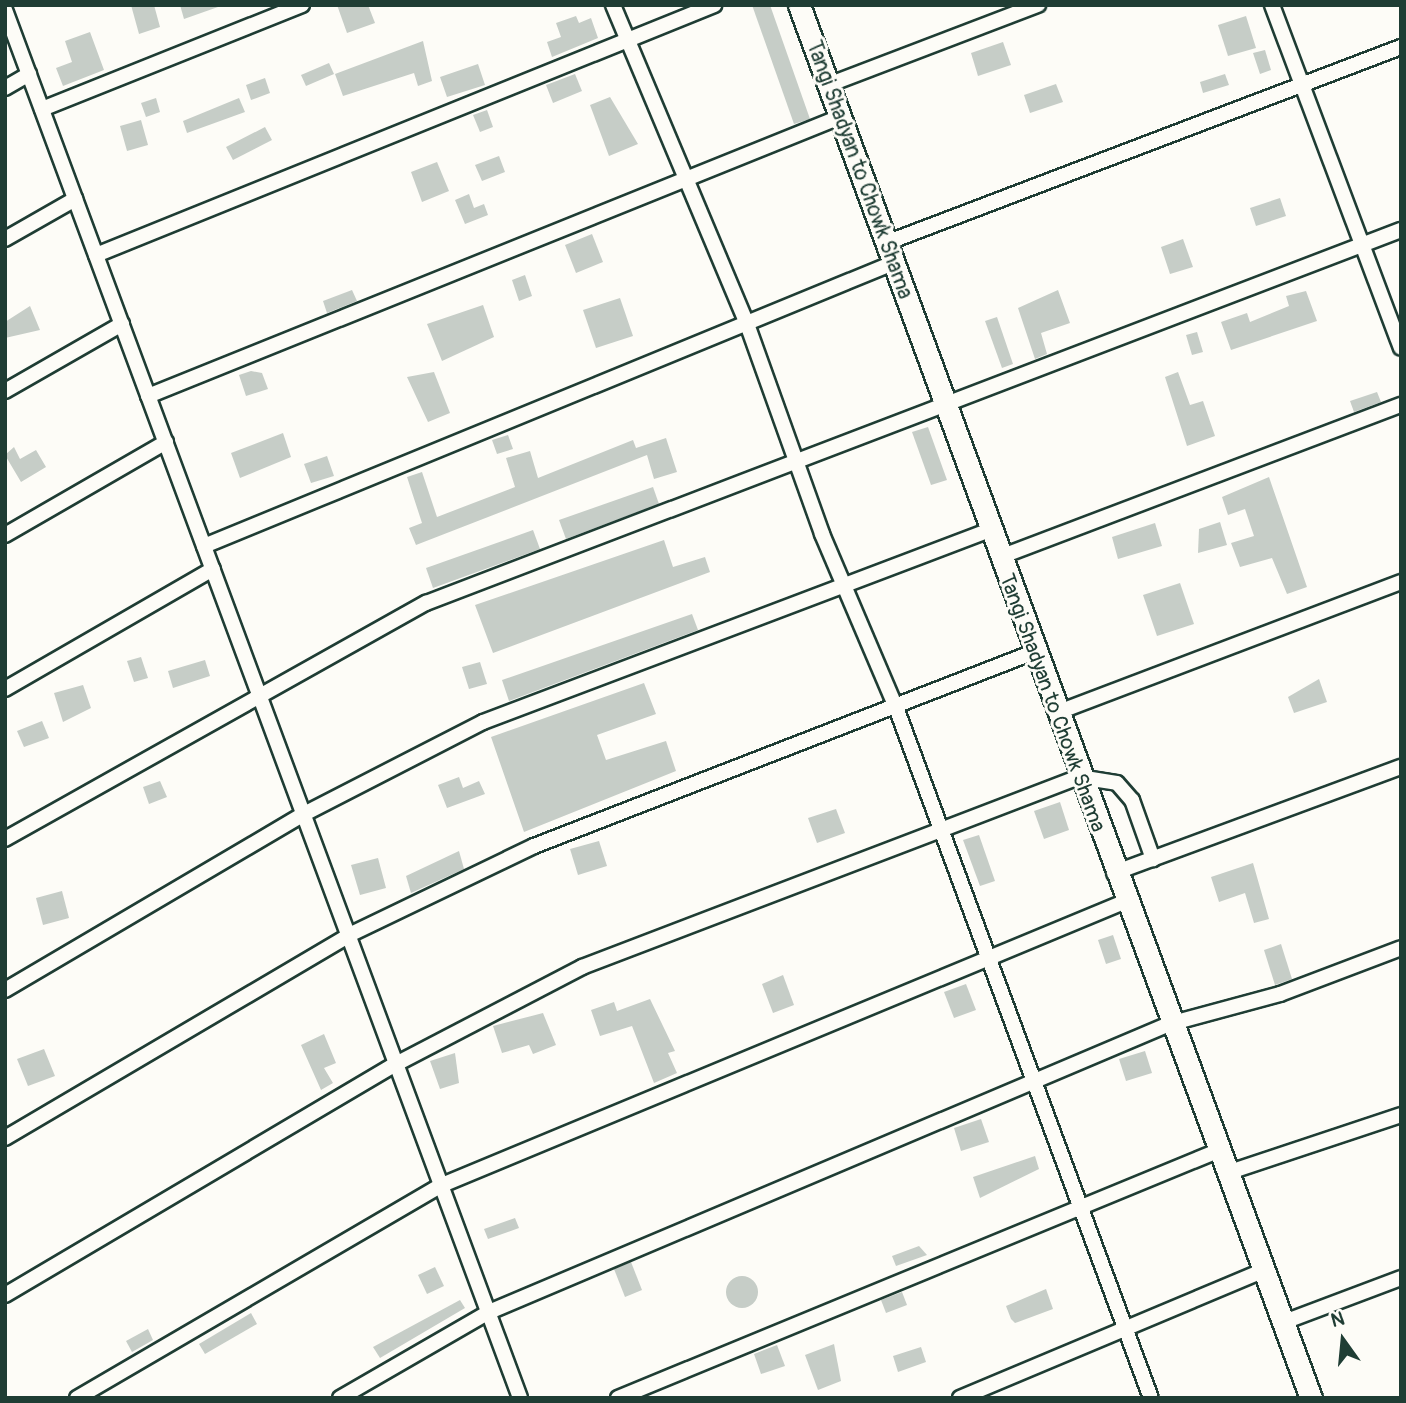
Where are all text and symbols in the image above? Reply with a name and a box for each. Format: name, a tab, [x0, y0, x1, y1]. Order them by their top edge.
street label: Tangi Shadyan to Chowk Shama	[800, 37, 918, 303]
street label: Tangi Shadyan to Chowk Shama	[993, 570, 1111, 836]
north arrow	[1308, 1305, 1378, 1375]
text: N	[1328, 1306, 1347, 1333]

